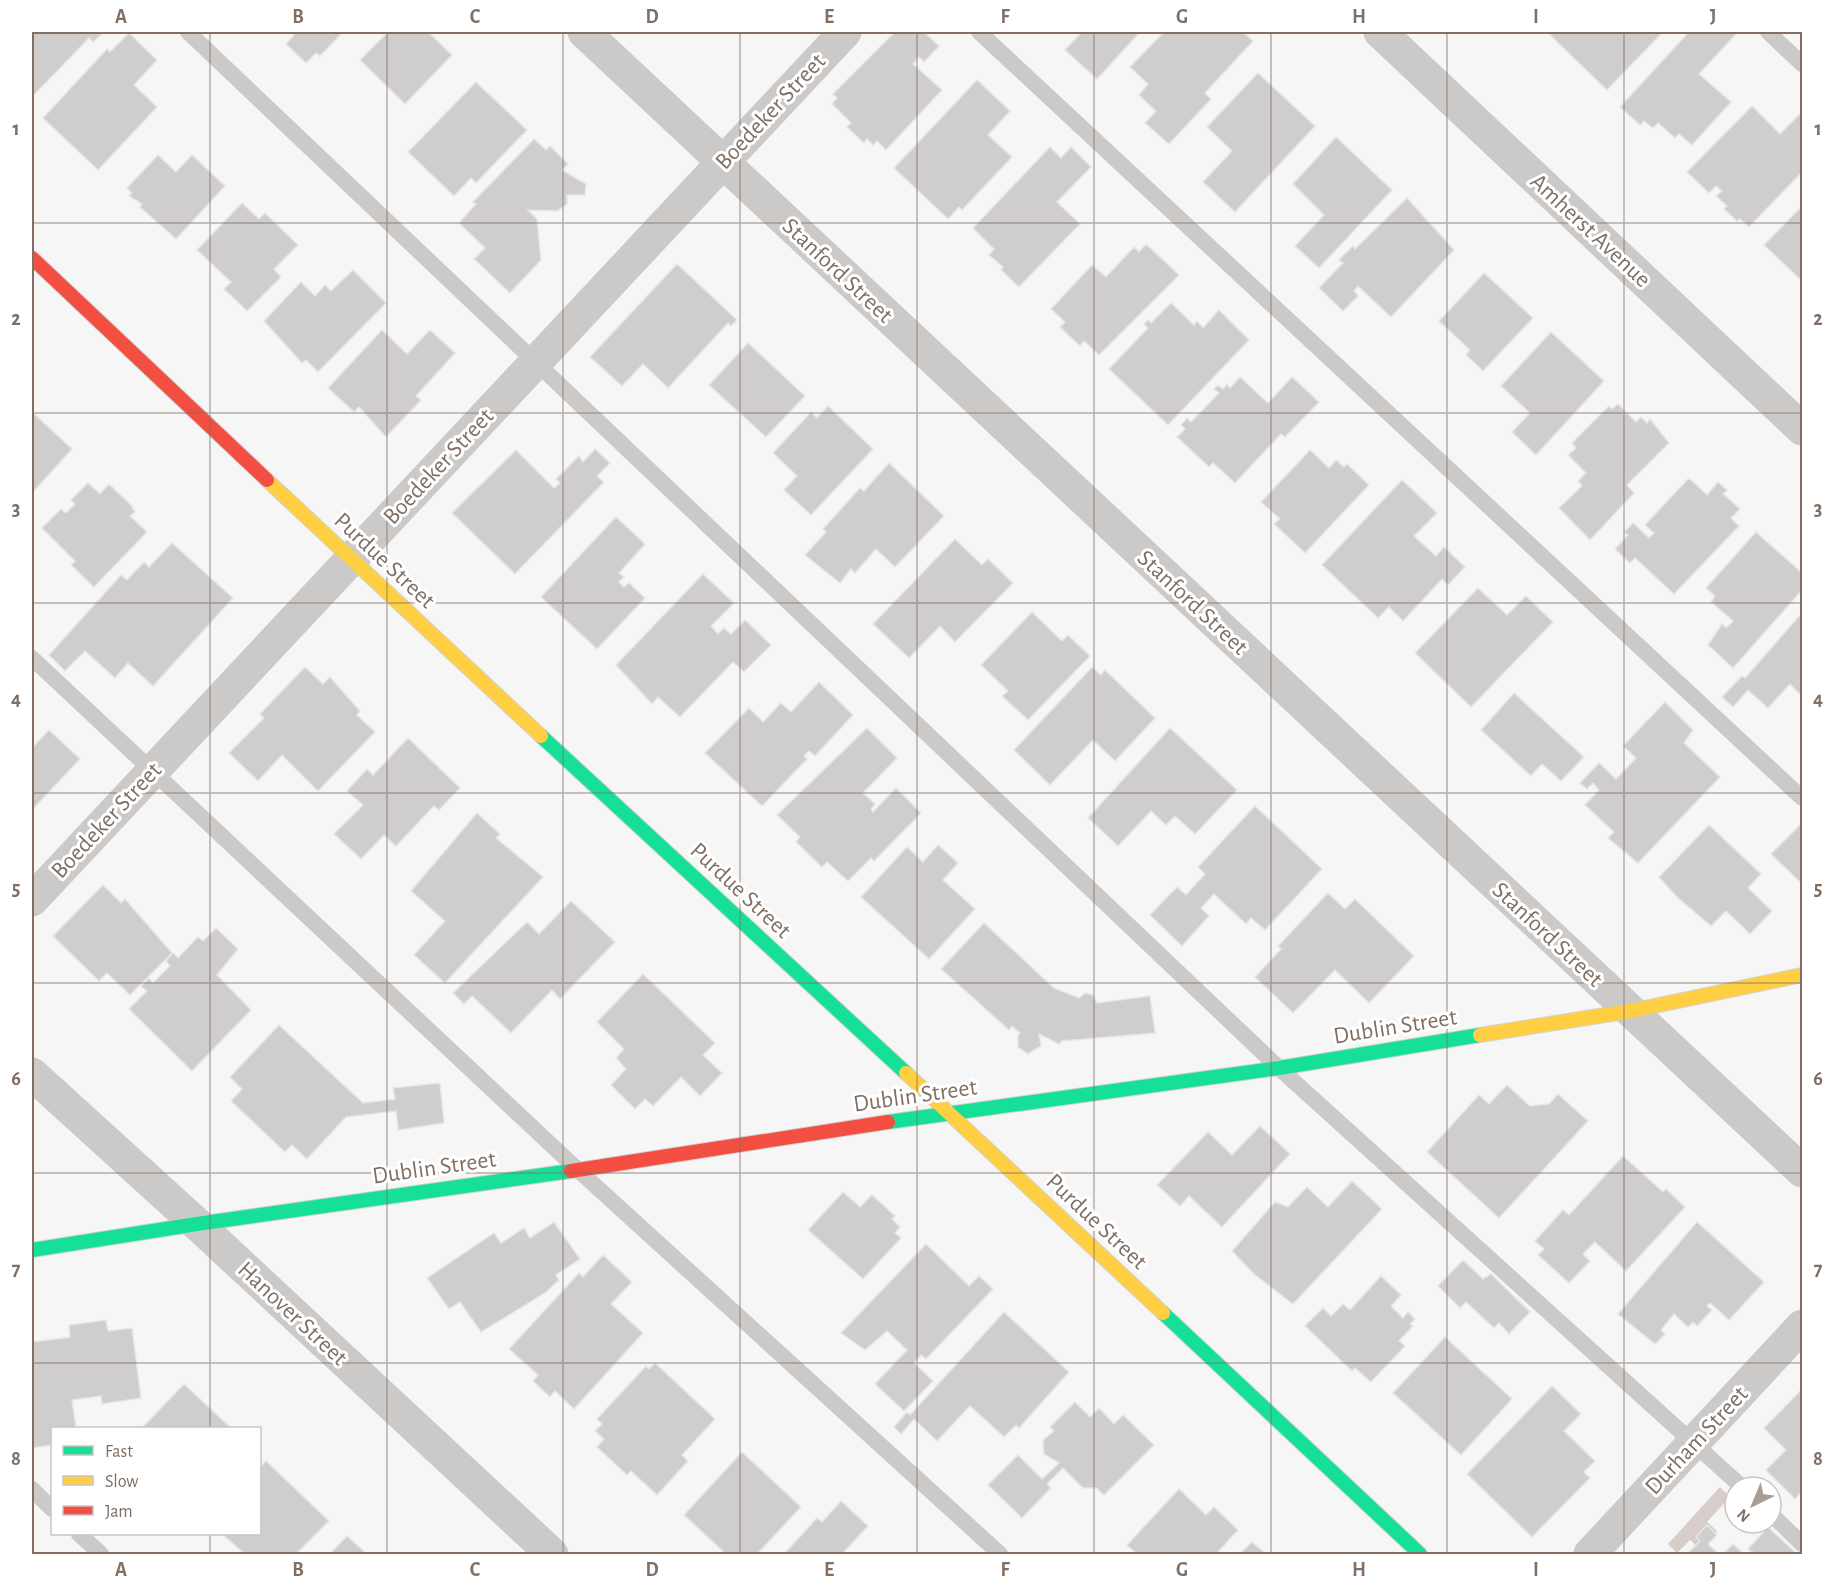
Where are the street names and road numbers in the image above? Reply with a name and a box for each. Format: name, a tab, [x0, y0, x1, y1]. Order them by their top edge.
street label: Boedeker Street	[711, 49, 830, 174]
street label: Amherst Avenue	[1526, 169, 1655, 292]
street label: Stanford Street	[778, 214, 897, 328]
street label: Boedeker Street	[379, 404, 498, 529]
street label: Purdue Street	[329, 508, 440, 613]
street label: Stanford Street	[1133, 546, 1252, 660]
street label: Boedeker Street	[47, 758, 166, 883]
street label: Purdue Street	[685, 838, 796, 943]
street label: Stanford Street	[1488, 878, 1607, 992]
street label: Dublin Street	[1332, 1005, 1459, 1049]
street label: Dublin Street	[852, 1075, 979, 1117]
street label: Dublin Street	[371, 1147, 498, 1189]
street label: Purdue Street	[1041, 1169, 1152, 1274]
street label: Hanover Street	[233, 1257, 352, 1370]
street label: Durham Street	[1641, 1382, 1753, 1499]

